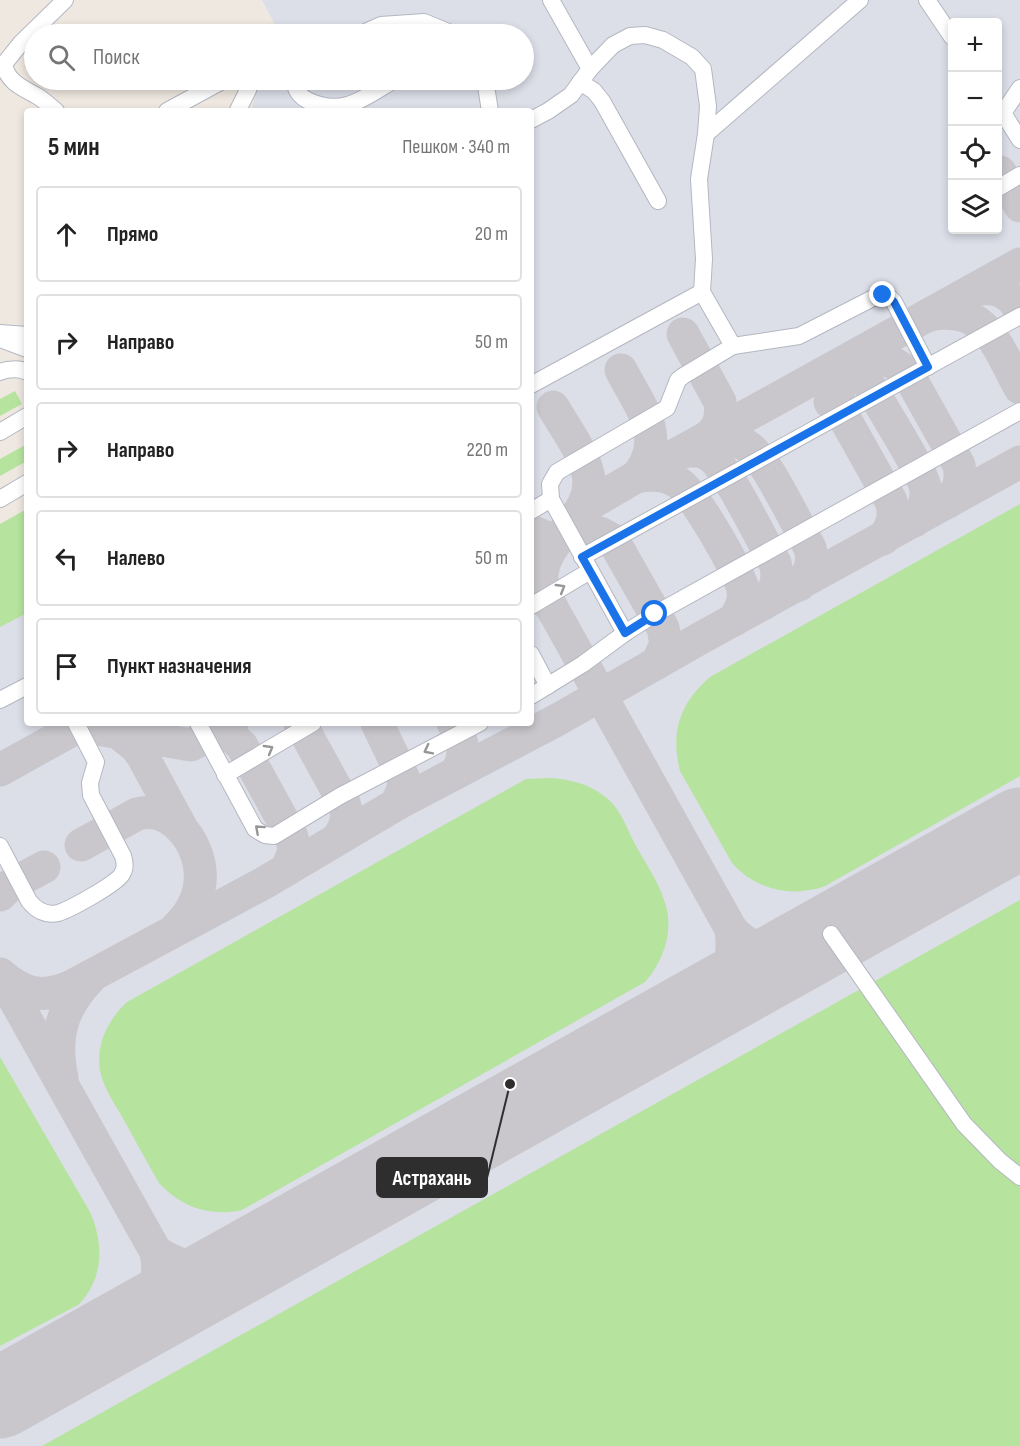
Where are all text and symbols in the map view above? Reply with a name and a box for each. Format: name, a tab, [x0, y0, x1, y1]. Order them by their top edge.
map controls	[948, 18, 1002, 234]
button: +	[948, 18, 1002, 72]
search box	[24, 24, 534, 90]
icon: search	[45, 41, 78, 74]
text: Поиск	[93, 44, 139, 71]
button: −	[948, 72, 1002, 126]
button: locate	[948, 126, 1002, 180]
text: 5 мин	[48, 132, 100, 163]
text: Пешком · 340 m	[402, 135, 510, 159]
button: layers	[948, 180, 1002, 234]
icon: ahead	[50, 218, 83, 251]
text: Прямо	[107, 221, 158, 248]
text: 20 m	[475, 222, 508, 246]
route end	[869, 281, 895, 307]
icon: right	[50, 326, 83, 359]
text: Направо	[107, 329, 174, 356]
text: 50 m	[475, 330, 508, 354]
icon: right	[50, 434, 83, 467]
text: Направо	[107, 437, 174, 464]
text: 220 m	[467, 438, 508, 462]
icon: left	[50, 542, 83, 575]
text: Налево	[107, 545, 165, 572]
text: 50 m	[475, 546, 508, 570]
one-way arrow	[555, 584, 565, 596]
route start	[641, 600, 667, 626]
icon: arrive	[50, 650, 83, 683]
text: Пункт назначения	[107, 653, 251, 680]
one-way arrow	[423, 742, 434, 754]
one-way arrow	[263, 744, 273, 756]
one-way arrow	[254, 825, 265, 836]
callout: Астрахань	[377, 1158, 487, 1197]
text: Астрахань	[391, 1166, 472, 1191]

